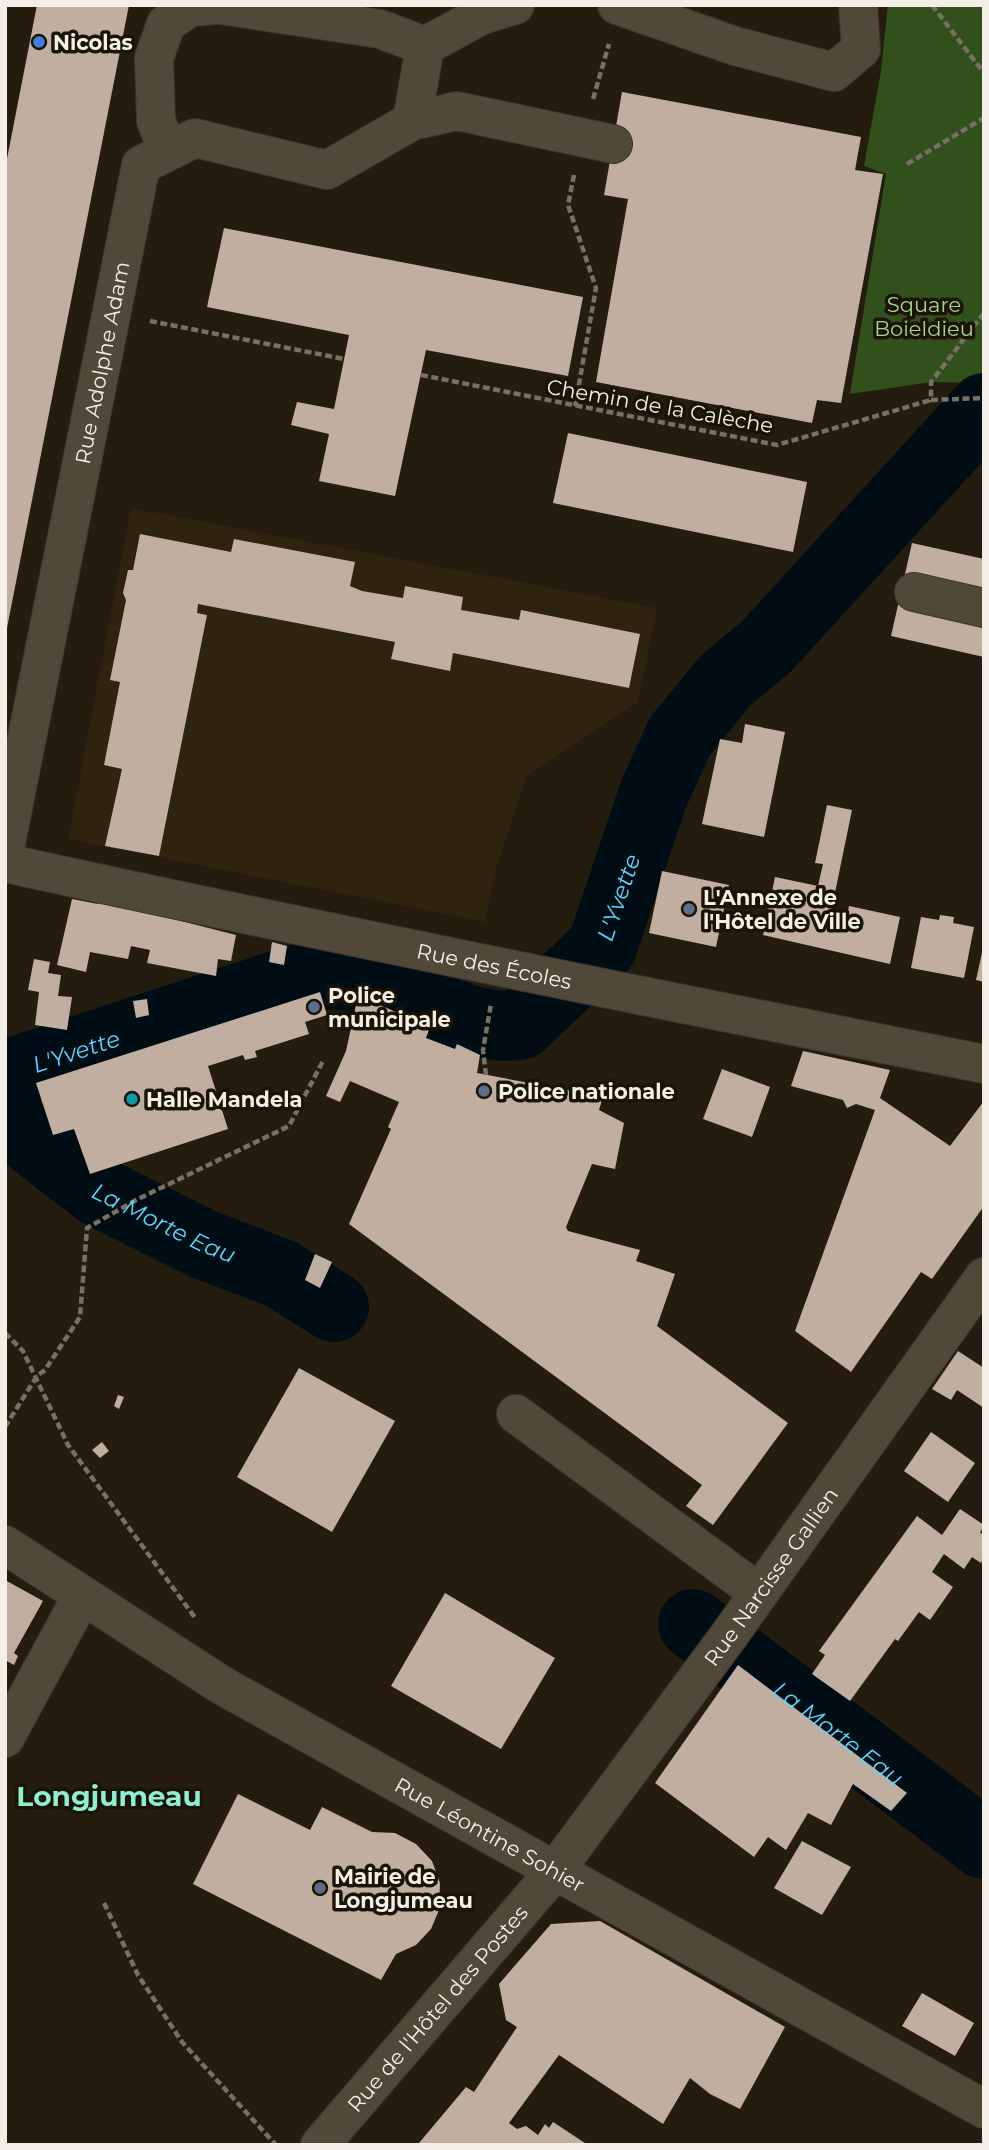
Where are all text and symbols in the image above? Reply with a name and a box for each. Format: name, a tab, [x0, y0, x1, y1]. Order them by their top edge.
place label: Nicolas	[53, 30, 133, 55]
marker: Nicolas	[31, 34, 47, 50]
street label: Rue Adolphe Adam	[69, 259, 134, 466]
park label: Square Boieldieu	[874, 292, 974, 341]
street label: Chemin de la Calèche	[545, 374, 775, 438]
water label: L'Yvette	[591, 850, 646, 945]
place label: L'Annexe de l'Hôtel de Ville	[703, 885, 861, 934]
marker: L'Annexe de l'Hôtel de Ville	[681, 901, 697, 917]
street label: Rue des Écoles	[415, 938, 574, 994]
place label: Police municipale	[328, 983, 451, 1032]
marker: Police municipale	[306, 999, 322, 1015]
water label: L'Yvette	[29, 1024, 124, 1079]
place label: Police nationale	[498, 1079, 675, 1104]
marker: Police nationale	[476, 1083, 492, 1099]
place label: Halle Mandela	[146, 1087, 302, 1112]
marker: Halle Mandela	[124, 1091, 140, 1107]
water label: La Morte Eau	[87, 1177, 240, 1269]
street label: Rue Narcisse Gallien	[698, 1482, 843, 1671]
water label: La Morte Eau	[767, 1676, 909, 1792]
street label: Rue Léontine Sohier	[391, 1772, 589, 1897]
district label: Longjumeau	[16, 1779, 202, 1813]
place label: Mairie de Longjumeau	[334, 1864, 473, 1913]
marker: Mairie de Longjumeau	[312, 1880, 328, 1896]
street label: Rue de l'Hôtel des Postes	[342, 1900, 533, 2117]

